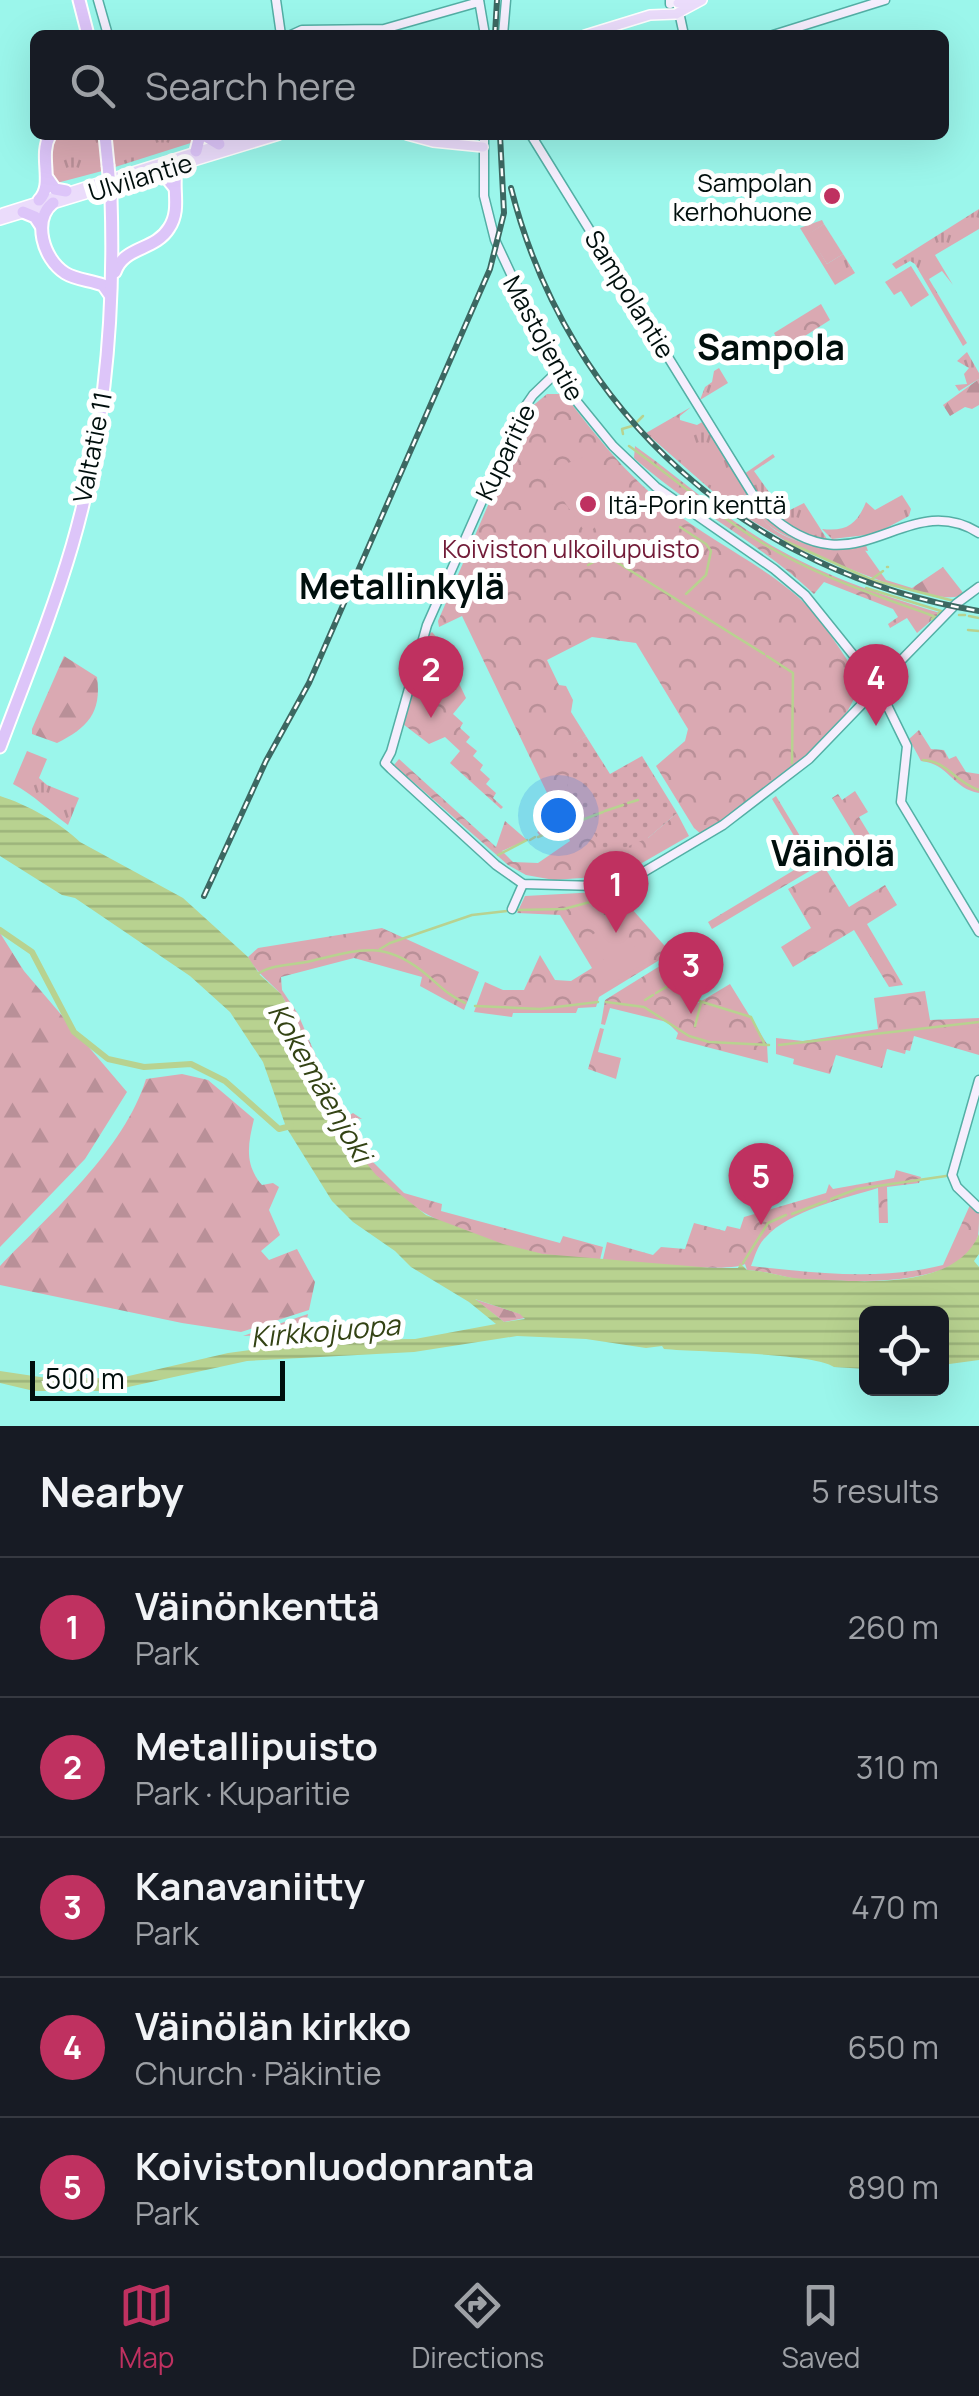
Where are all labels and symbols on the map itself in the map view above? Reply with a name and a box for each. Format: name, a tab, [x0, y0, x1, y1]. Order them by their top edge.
street label: Ulvilantie	[84, 145, 196, 209]
place label: Sampolan kerhohuone	[673, 165, 812, 229]
marker: Sampolan kerhohuone	[821, 185, 843, 207]
street label: Sampolantie	[577, 223, 683, 365]
street label: Mastojentie	[495, 269, 593, 407]
district label: Sampola	[697, 323, 845, 371]
street label: Valtatie 11	[64, 388, 120, 506]
street label: Kuparitie	[467, 398, 543, 506]
place label: Itä-Porin kenttä	[608, 487, 786, 522]
marker: Itä-Porin kenttä	[577, 493, 599, 515]
park label: Koiviston ulkoilupuisto	[442, 531, 700, 566]
district label: Metallinkylä	[299, 562, 505, 610]
pin: 2	[398, 636, 464, 718]
pin: 4	[844, 644, 908, 726]
your location	[533, 790, 584, 841]
district label: Väinölä	[771, 829, 895, 877]
pin: 1	[584, 850, 648, 933]
pin: 3	[658, 932, 724, 1014]
water label: Kokemäenjoki	[260, 996, 384, 1171]
pin: 5	[728, 1142, 794, 1225]
water label: Kirkkojuopa	[249, 1304, 403, 1355]
scale bar	[30, 1356, 285, 1400]

